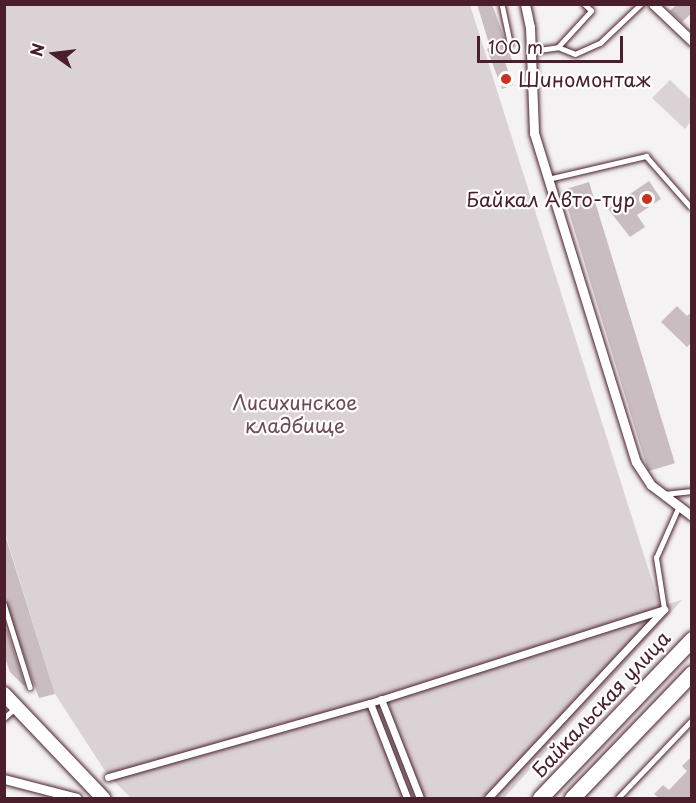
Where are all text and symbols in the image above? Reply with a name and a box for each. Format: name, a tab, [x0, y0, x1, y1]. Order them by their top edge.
north arrow	[24, 24, 84, 84]
scale bar	[480, 24, 626, 62]
text: 100 m	[488, 33, 543, 60]
text: N	[23, 41, 50, 59]
place label: Шиномонтаж	[518, 67, 650, 91]
marker: Шиномонтаж	[499, 72, 513, 86]
place label: Байкал Авто-тур	[466, 187, 635, 211]
marker: Байкал Авто-тур	[640, 192, 654, 206]
park label: Лисихинское кладбище	[233, 391, 357, 438]
street label: Байкальская улица	[526, 625, 676, 783]

